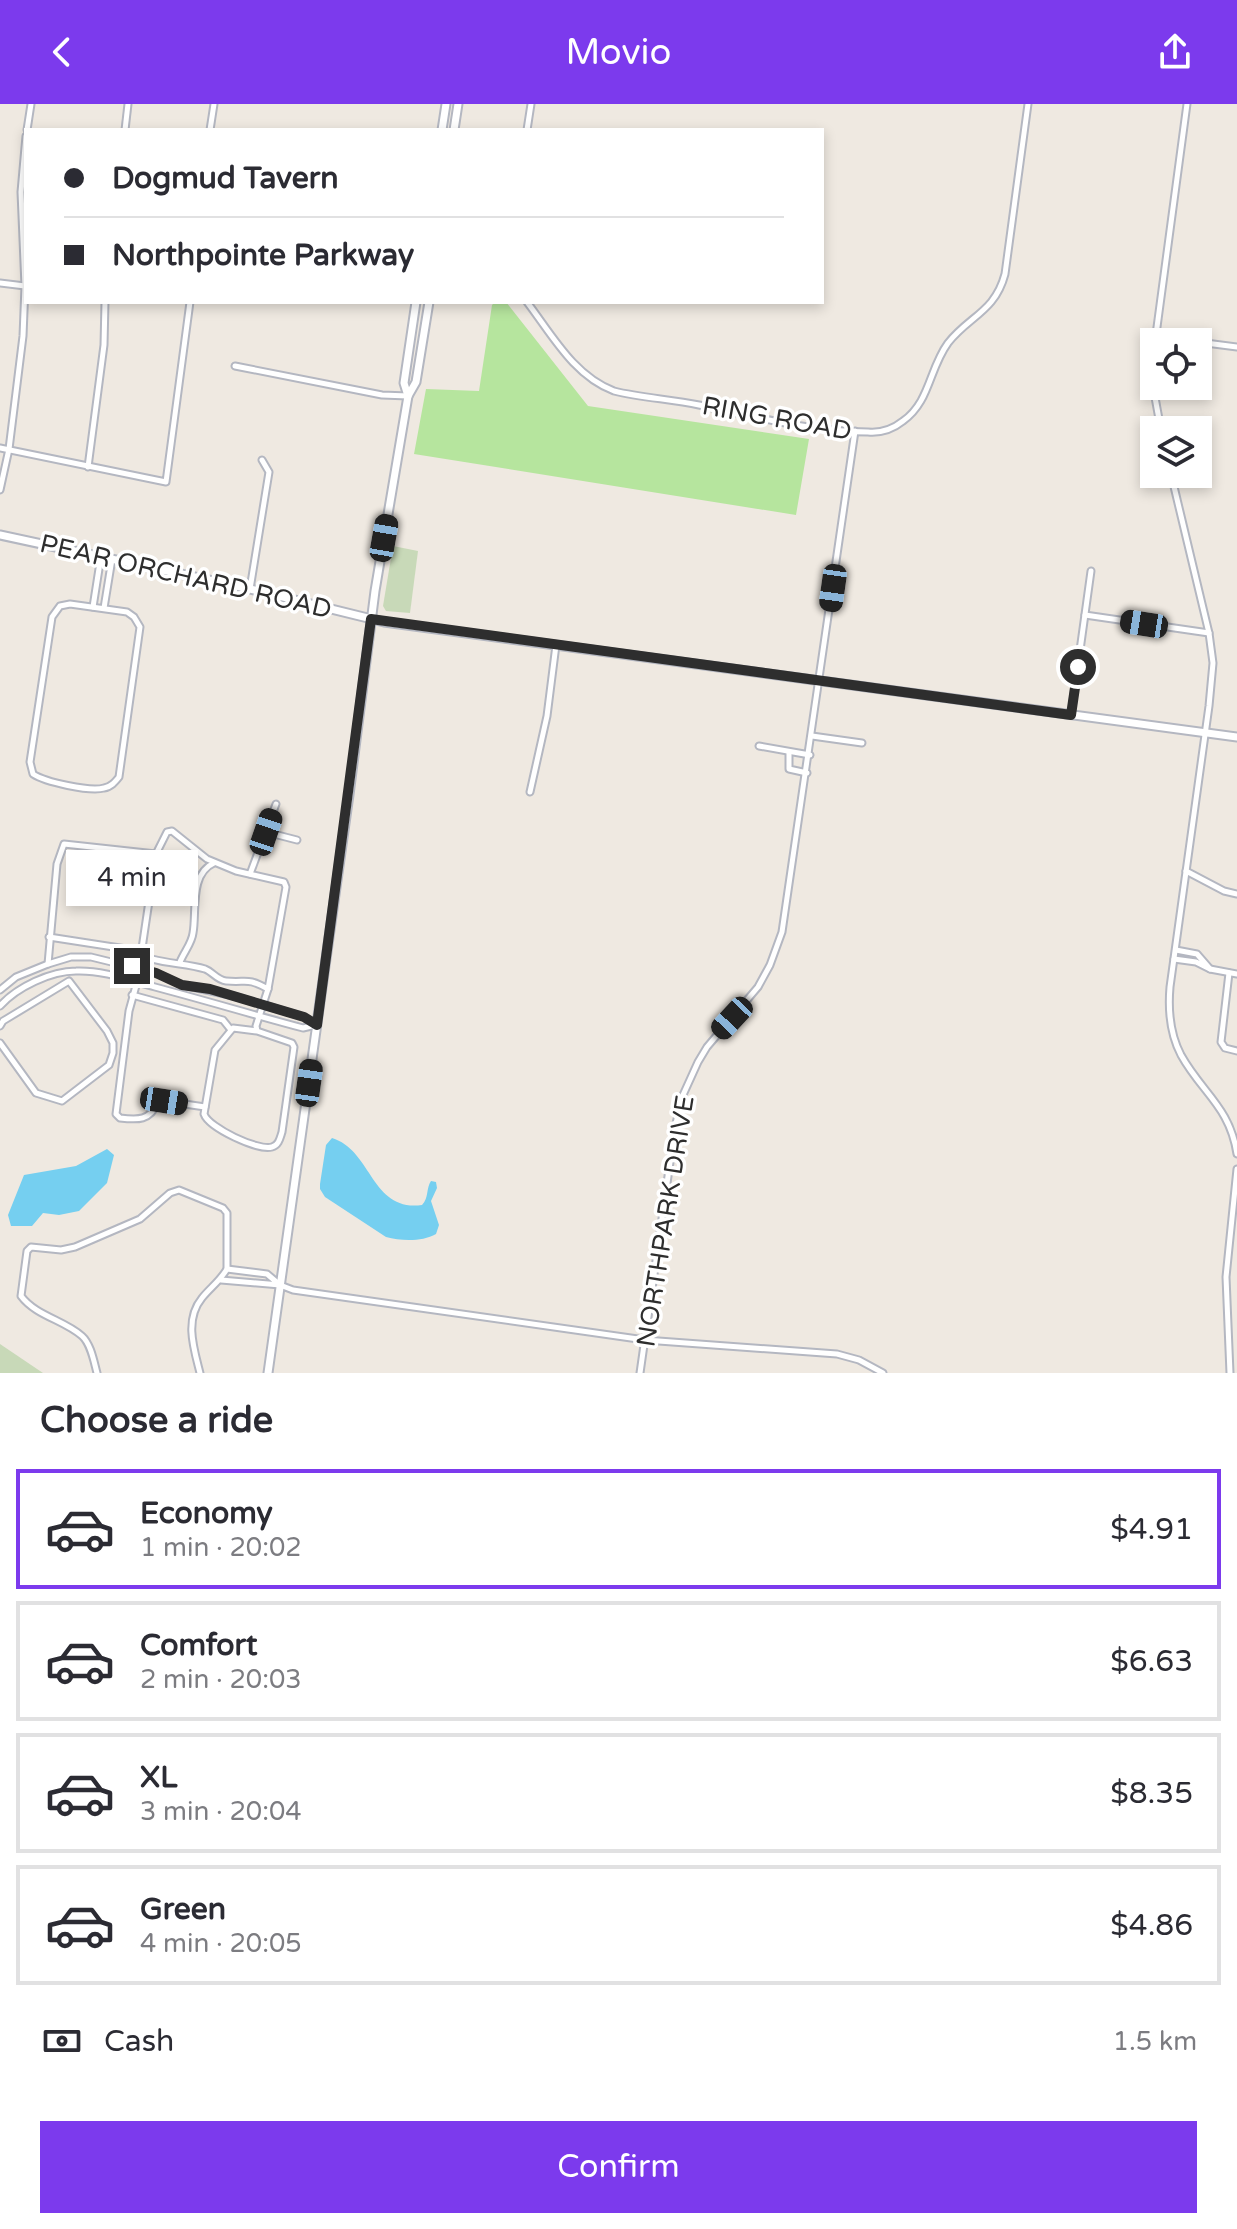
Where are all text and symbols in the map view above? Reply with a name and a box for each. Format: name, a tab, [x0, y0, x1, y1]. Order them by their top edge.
icon: back	[40, 30, 84, 74]
icon: share	[1153, 30, 1197, 74]
text: Movio	[566, 31, 671, 74]
text: Dogmud Tavern	[112, 160, 338, 197]
text: Northpointe Parkway	[112, 237, 414, 274]
map controls	[1140, 328, 1212, 488]
button: locate	[1140, 328, 1212, 400]
street label: RING ROAD	[700, 390, 854, 447]
button: layers	[1140, 416, 1212, 488]
car	[368, 512, 400, 564]
street label: PEAR ORCHARD ROAD	[37, 528, 335, 625]
car	[818, 563, 848, 613]
car	[1118, 608, 1170, 640]
route start	[1060, 649, 1096, 685]
car	[247, 805, 285, 859]
callout: 4 min	[66, 850, 198, 906]
text: 4 min	[97, 862, 167, 893]
route end	[114, 948, 150, 984]
car	[707, 992, 757, 1044]
car	[294, 1058, 324, 1108]
car	[138, 1085, 190, 1117]
street label: NORTHPARK DRIVE	[630, 1093, 701, 1349]
text: Choose a ride	[40, 1399, 273, 1442]
icon: car	[44, 1493, 116, 1565]
text: Economy	[140, 1495, 273, 1532]
text: $4.91	[1110, 1511, 1193, 1548]
text: 1 min · 20:02	[140, 1532, 302, 1563]
icon: car	[44, 1625, 116, 1697]
text: Comfort	[140, 1627, 258, 1664]
text: $6.63	[1110, 1643, 1193, 1680]
text: 2 min · 20:03	[140, 1664, 302, 1695]
icon: car	[44, 1757, 116, 1829]
text: XL	[140, 1759, 177, 1796]
text: $8.35	[1110, 1775, 1193, 1812]
text: 3 min · 20:04	[140, 1796, 302, 1827]
icon: car	[44, 1889, 116, 1961]
text: Green	[140, 1891, 226, 1928]
text: $4.86	[1110, 1907, 1193, 1944]
text: 4 min · 20:05	[140, 1928, 302, 1959]
icon: cash	[40, 2019, 84, 2063]
text: Cash	[104, 2023, 174, 2060]
text: 1.5 km	[1113, 2026, 1197, 2057]
button: Confirm	[40, 2121, 1197, 2213]

